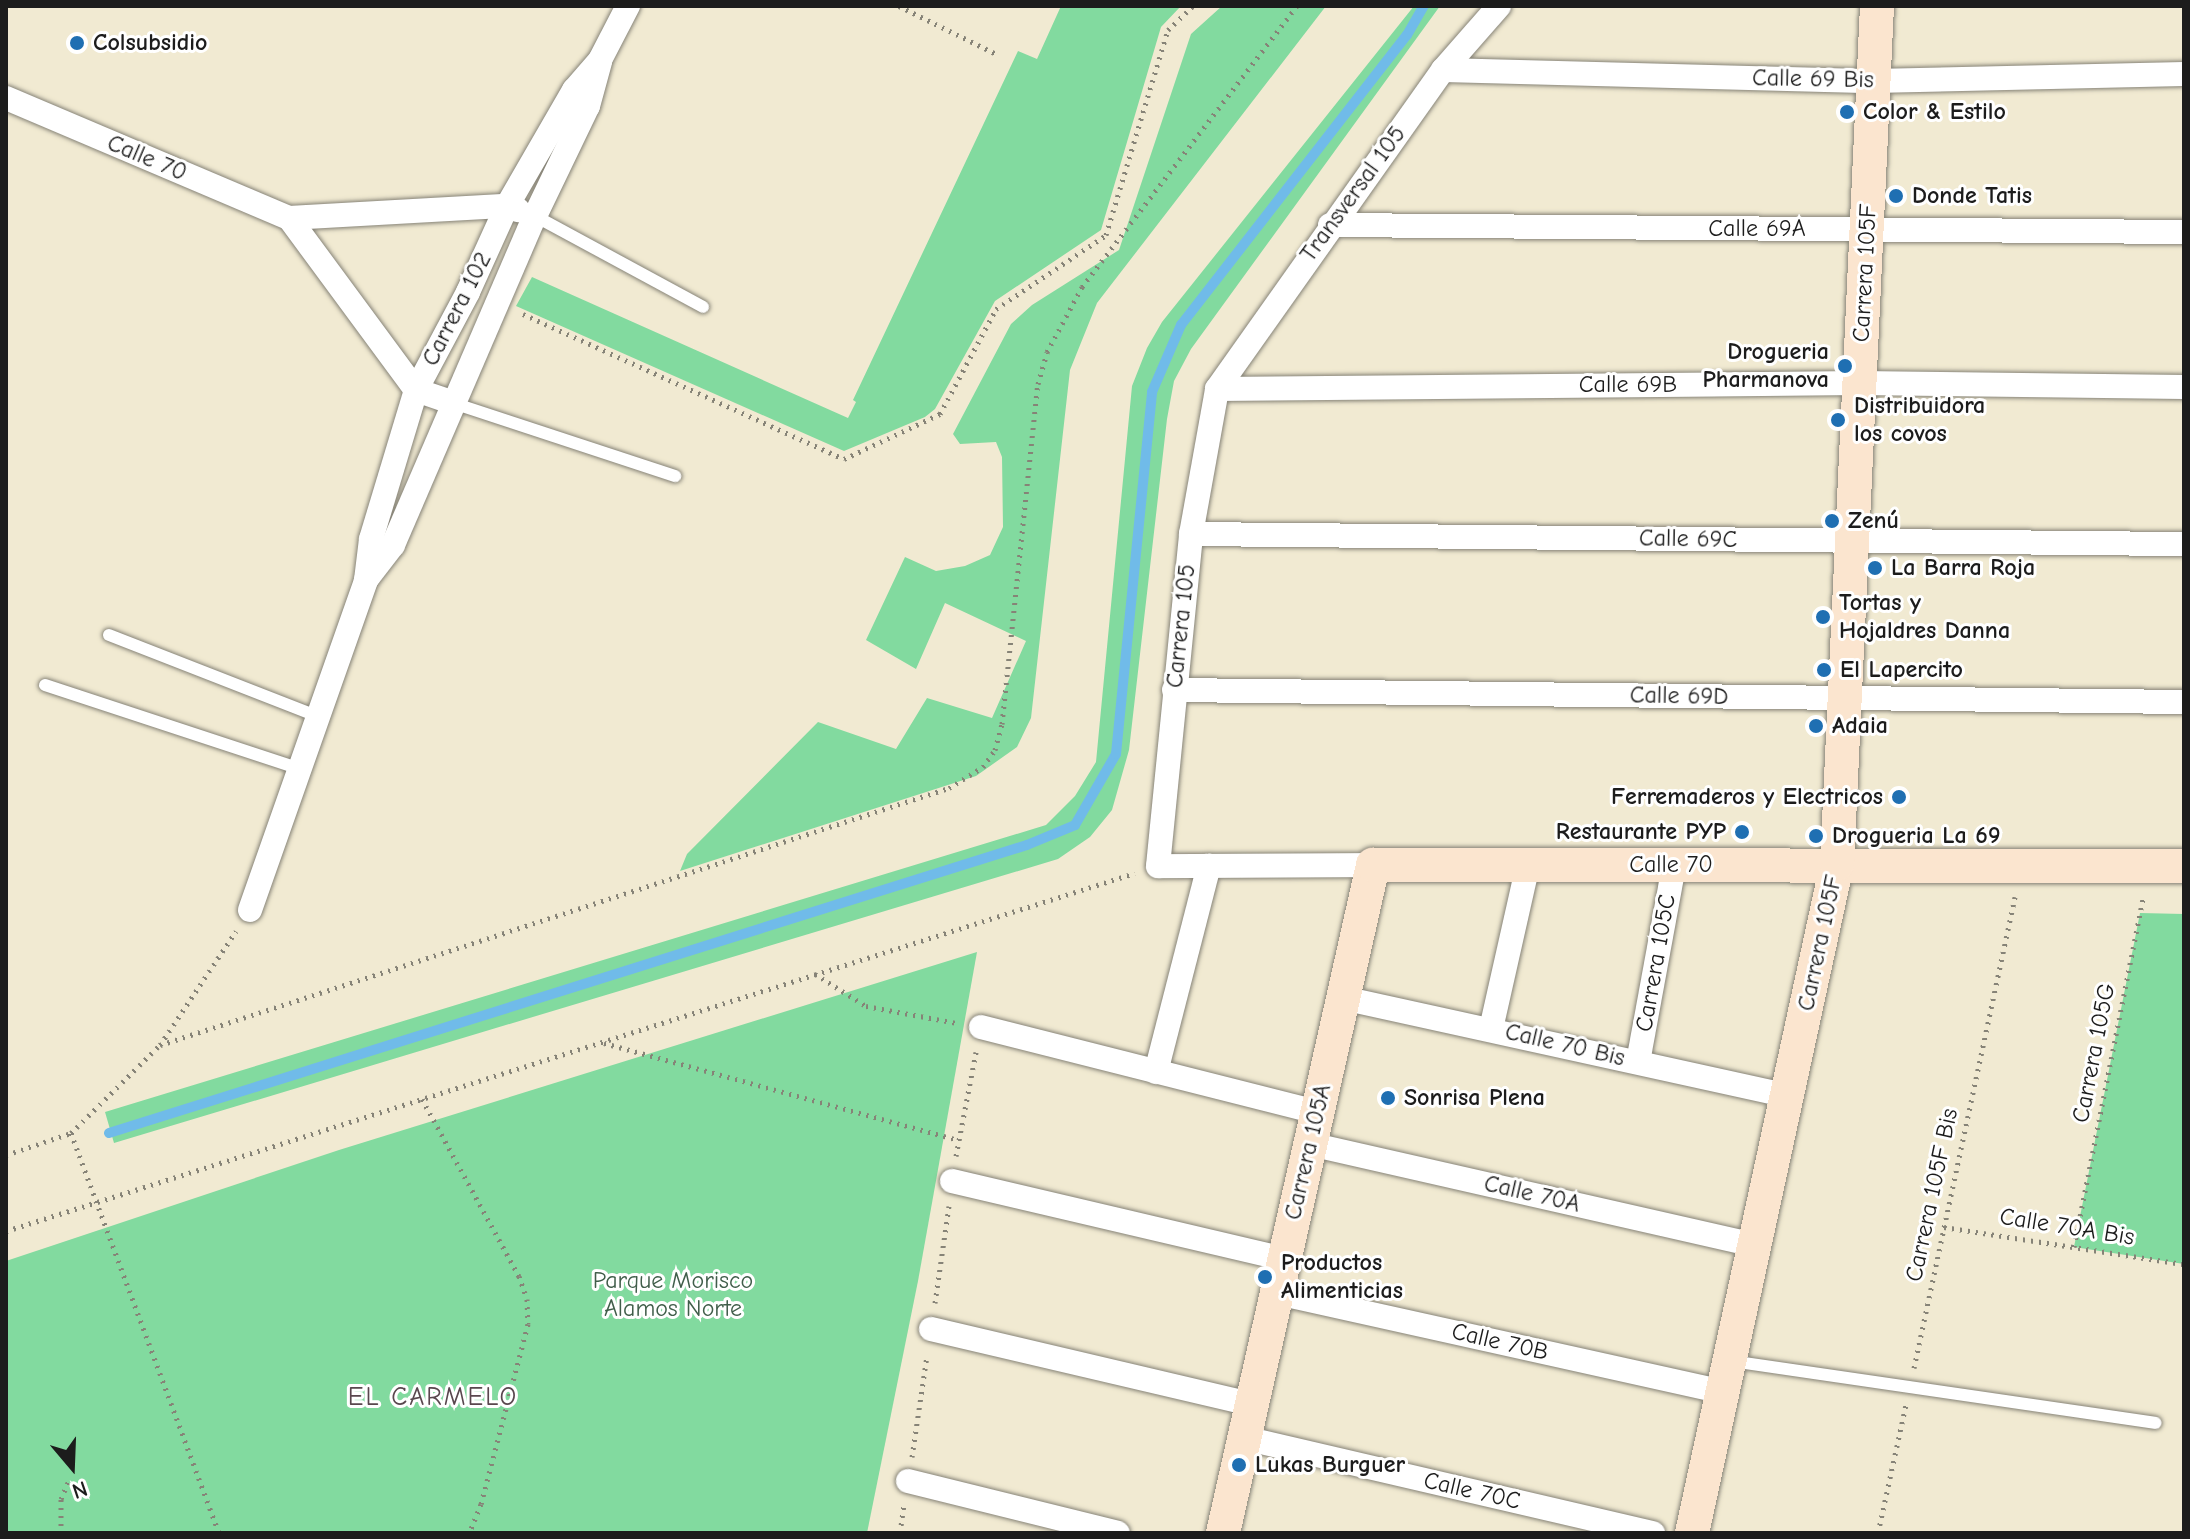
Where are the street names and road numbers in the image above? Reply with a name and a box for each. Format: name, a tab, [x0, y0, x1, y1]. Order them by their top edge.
street label: Calle 69 Bis	[1752, 64, 1874, 94]
street label: Transversal 105	[1294, 120, 1412, 268]
street label: Calle 70	[103, 128, 191, 188]
street label: Carrera 105F	[1847, 203, 1883, 343]
street label: Calle 69A	[1708, 215, 1806, 243]
street label: Carrera 102	[416, 247, 498, 371]
street label: Calle 69B	[1579, 371, 1677, 399]
street label: Calle 69C	[1639, 524, 1737, 554]
street label: Carrera 105	[1160, 563, 1202, 689]
street label: Calle 69D	[1629, 681, 1729, 711]
street label: Calle 70	[1629, 851, 1713, 879]
street label: Carrera 105F	[1792, 872, 1848, 1014]
street label: Carrera 105C	[1630, 892, 1682, 1034]
street label: Carrera 105G	[2066, 981, 2122, 1125]
street label: Calle 70 Bis	[1502, 1017, 1628, 1073]
street label: Carrera 105A	[1278, 1081, 1338, 1223]
street label: Carrera 105F Bis	[1900, 1106, 1964, 1284]
street label: Calle 70A	[1481, 1169, 1583, 1219]
street label: Calle 70A Bis	[1998, 1202, 2136, 1252]
street label: Calle 70B	[1449, 1317, 1551, 1367]
street label: Calle 70C	[1421, 1466, 1523, 1516]

